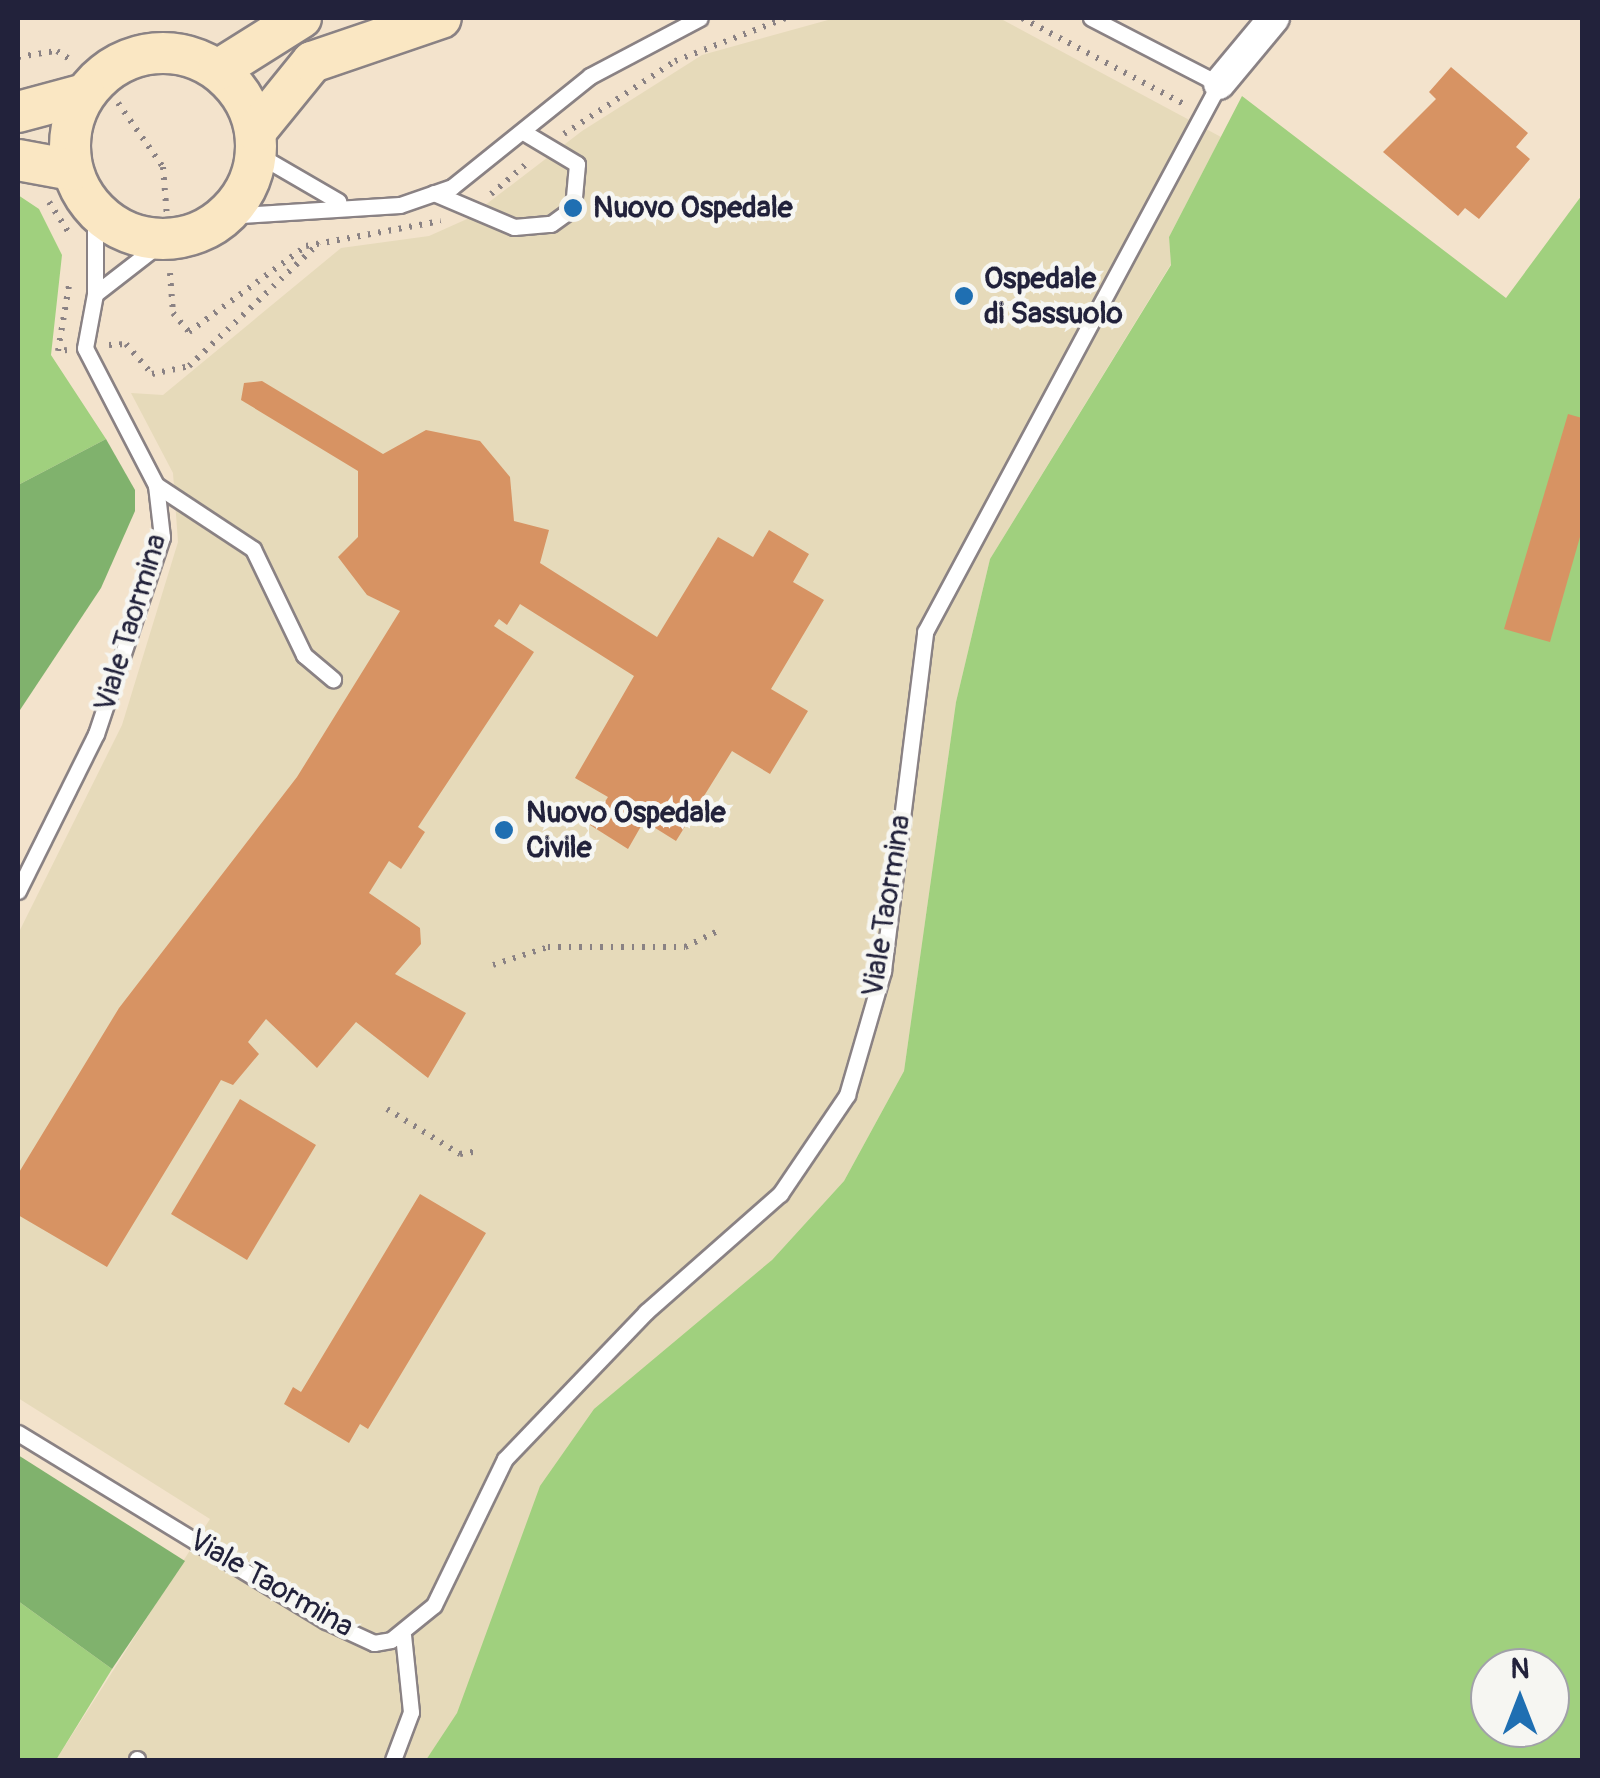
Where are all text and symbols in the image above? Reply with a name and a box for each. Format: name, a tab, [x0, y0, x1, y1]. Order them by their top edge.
place label: Nuovo Ospedale	[593, 190, 793, 226]
marker: Nuovo Ospedale	[562, 197, 584, 219]
place label: Ospedale di Sassuolo	[984, 261, 1123, 332]
marker: Ospedale di Sassuolo	[953, 285, 975, 307]
street label: Viale Taormina	[87, 530, 175, 716]
place label: Nuovo Ospedale Civile	[526, 795, 726, 866]
street label: Viale Taormina	[855, 812, 919, 1000]
marker: Nuovo Ospedale Civile	[491, 817, 517, 843]
street label: Viale Taormina	[182, 1522, 360, 1646]
north arrow	[1470, 1648, 1570, 1748]
text: N	[1511, 1652, 1529, 1687]

